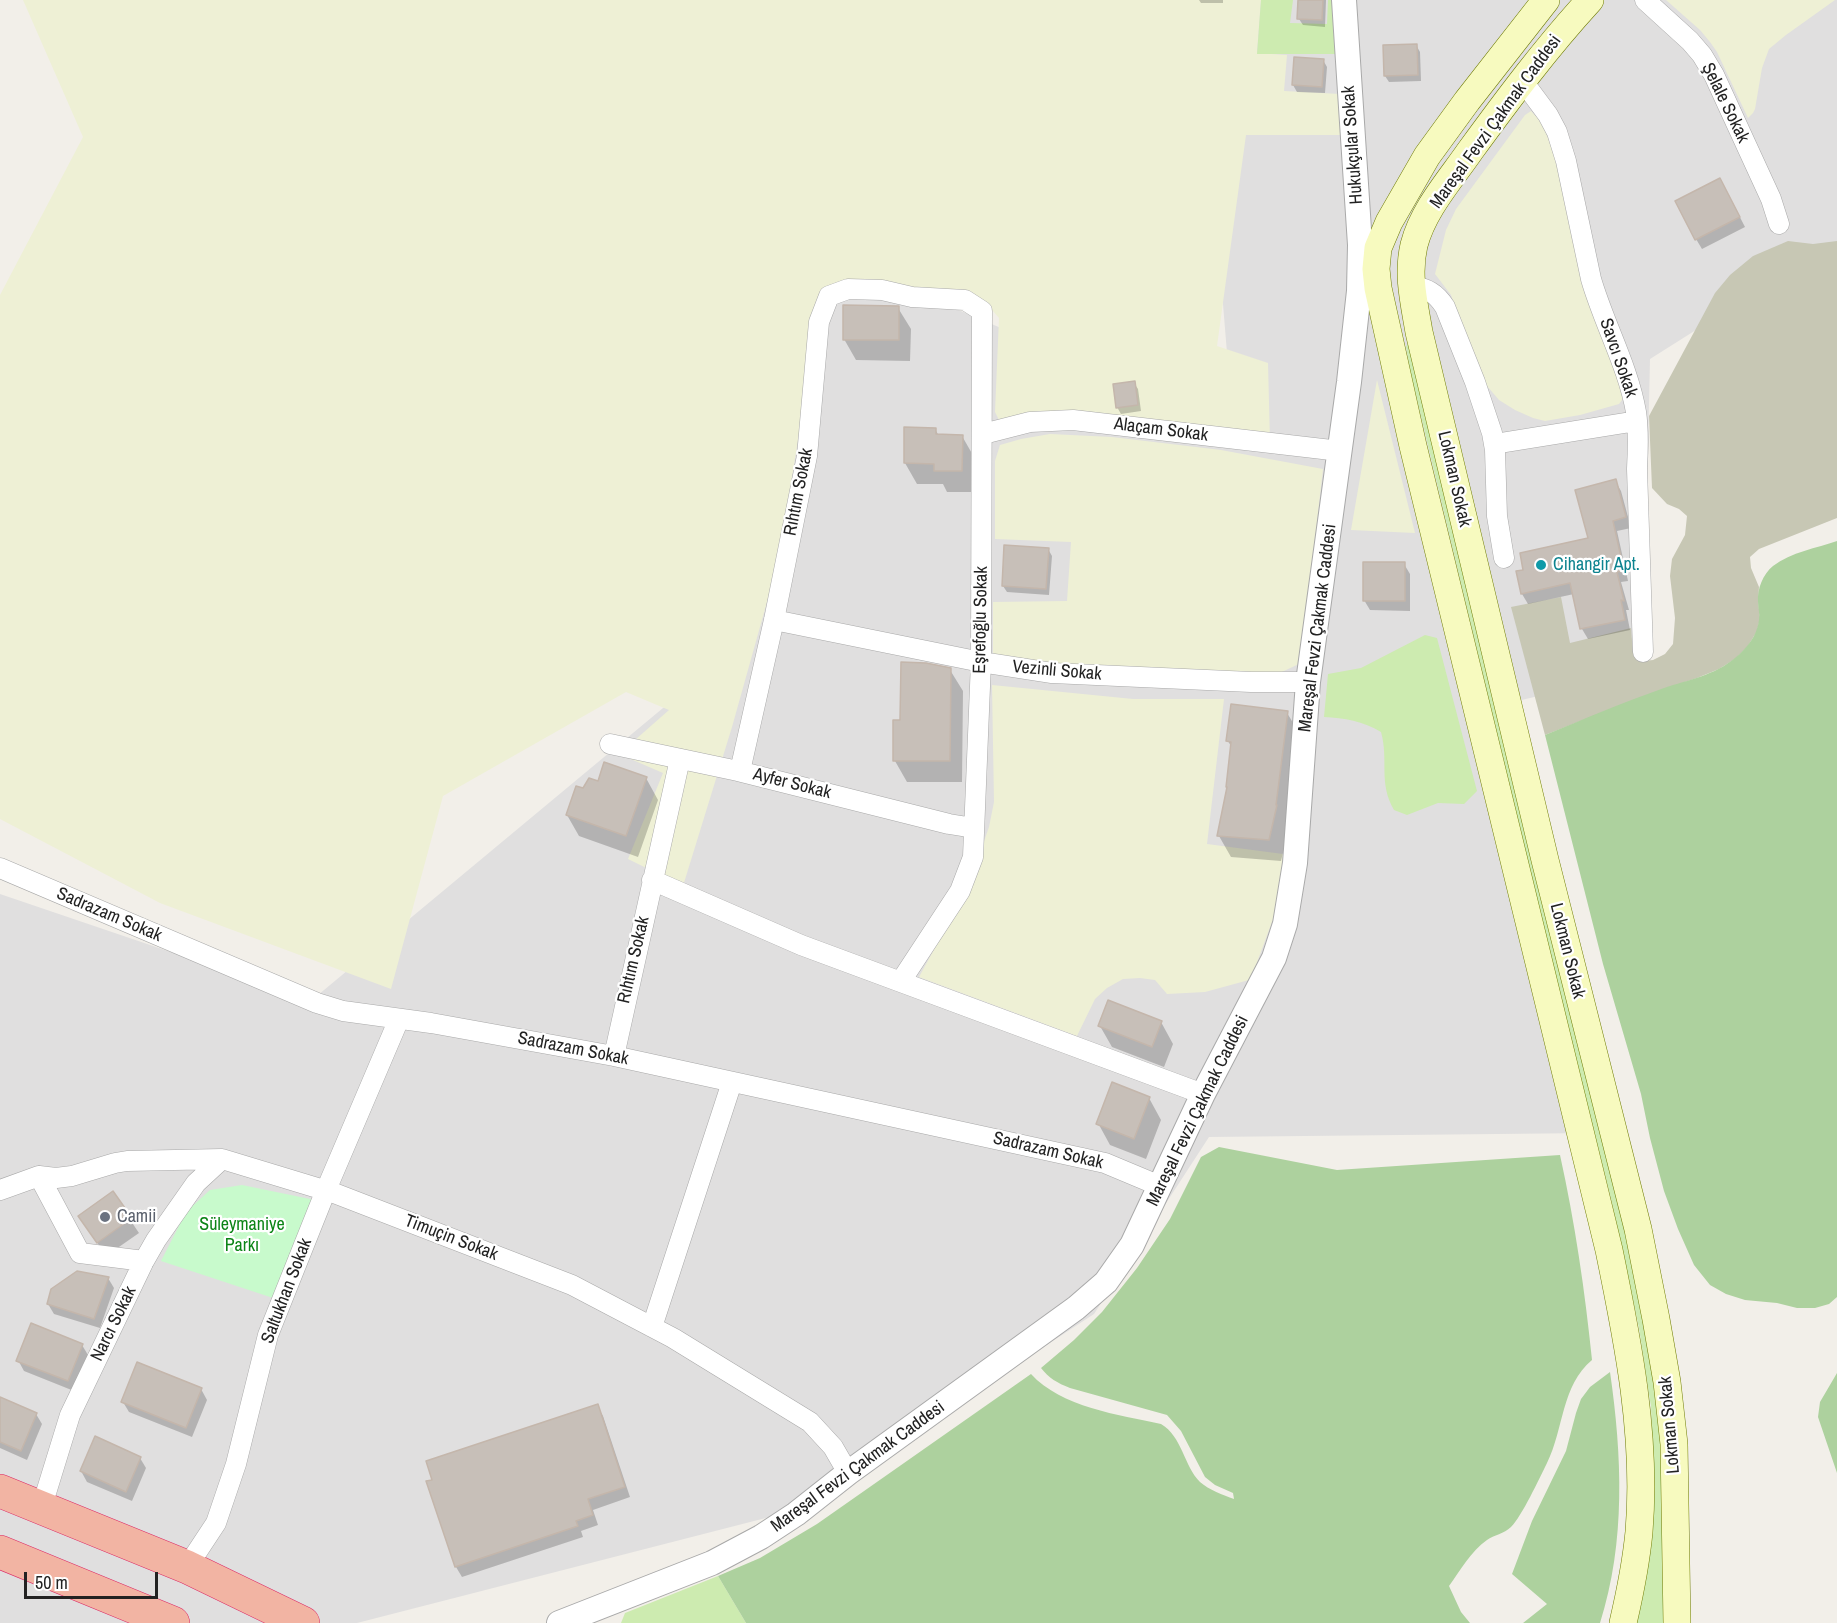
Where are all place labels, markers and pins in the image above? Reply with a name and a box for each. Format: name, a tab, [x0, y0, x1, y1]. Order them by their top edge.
place label: Cihangir Apt.	[1553, 554, 1640, 576]
marker: Cihangir Apt.	[1534, 558, 1548, 572]
place label: Camii	[117, 1206, 156, 1228]
marker: Camii	[98, 1210, 112, 1224]

